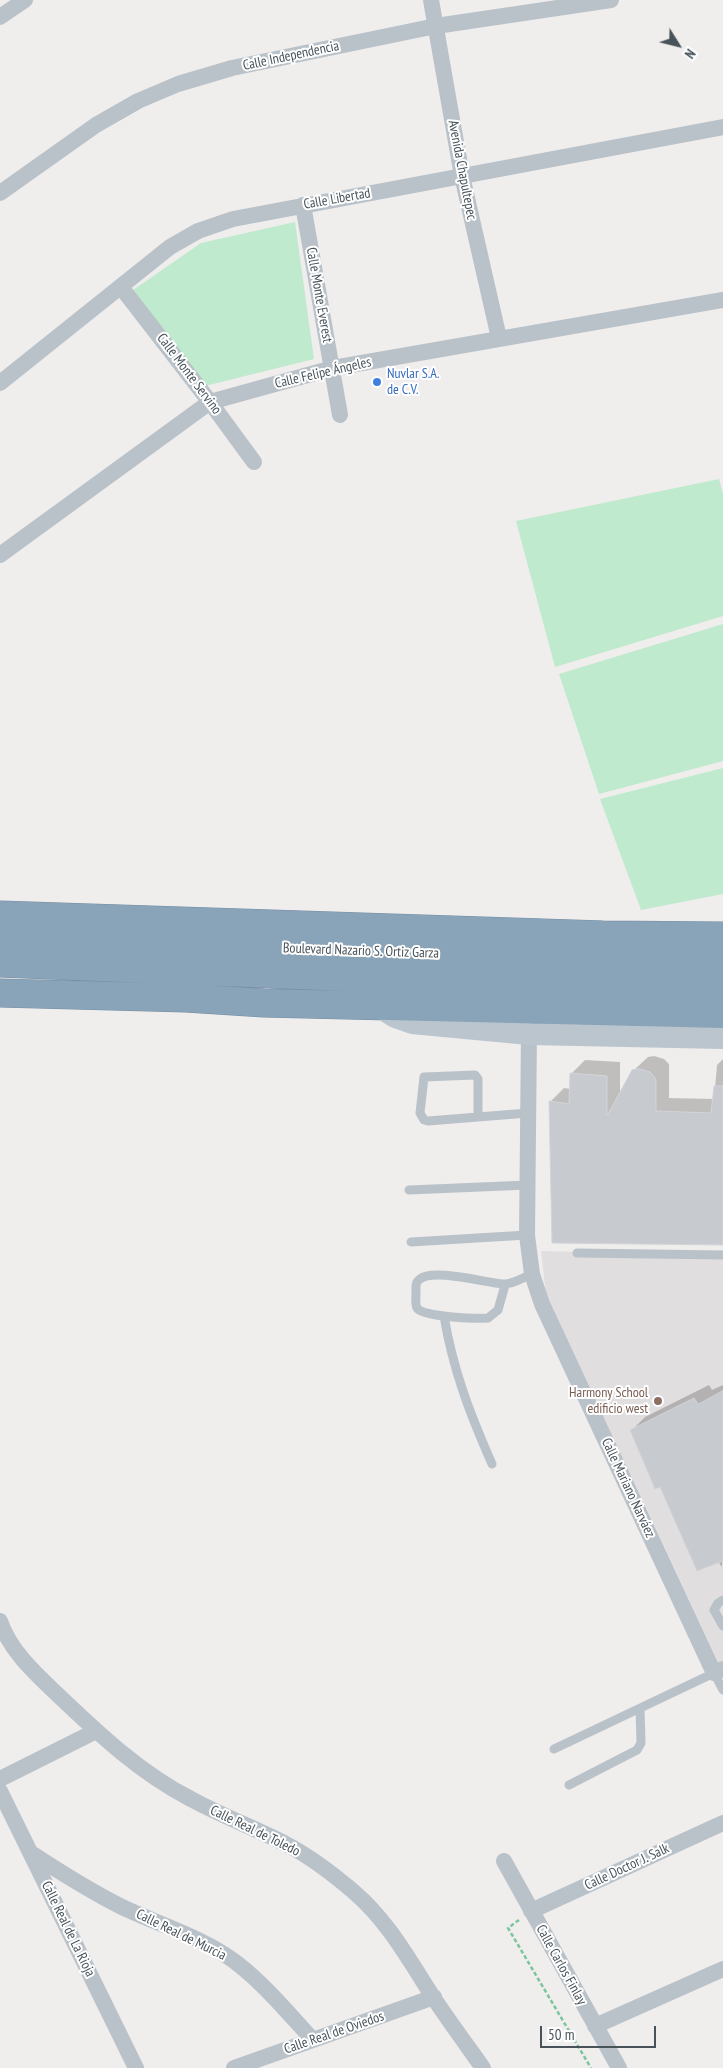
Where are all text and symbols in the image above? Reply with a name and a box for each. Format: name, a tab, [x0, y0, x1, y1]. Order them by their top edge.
north arrow	[653, 20, 703, 70]
street label: Calle Independencia	[241, 38, 341, 74]
text: N	[681, 45, 700, 62]
street label: Avenida Chapultepec	[444, 119, 480, 221]
street label: Calle Libertad	[302, 185, 372, 213]
street label: Calle Monte Everest	[302, 246, 336, 344]
street label: Calle Monte Servino	[153, 330, 225, 418]
street label: Calle Felipe Ángeles	[273, 354, 373, 392]
place label: Nuvlar S.A. de C.V.	[387, 366, 440, 398]
marker: Nuvlar S.A. de C.V.	[371, 376, 383, 388]
street label: Boulevard Nazario S. Ortiz Garza	[283, 940, 439, 962]
place label: Harmony School edificio west	[569, 1385, 648, 1418]
marker: Harmony School edificio west	[652, 1395, 664, 1407]
street label: Calle Mariano Narváez	[598, 1436, 658, 1540]
street label: Calle Real de Toledo	[207, 1802, 303, 1860]
street label: Calle Doctor J. Salk	[582, 1840, 672, 1894]
street label: Calle Real de La Rioja	[38, 1878, 98, 1980]
street label: Calle Real de Murcia	[133, 1906, 229, 1964]
street label: Calle Carlos Finlay	[532, 1922, 590, 2008]
street label: Calle Real de Oviedos	[282, 2008, 386, 2058]
scale bar	[543, 2016, 659, 2048]
text: 50 m	[548, 2025, 574, 2044]

